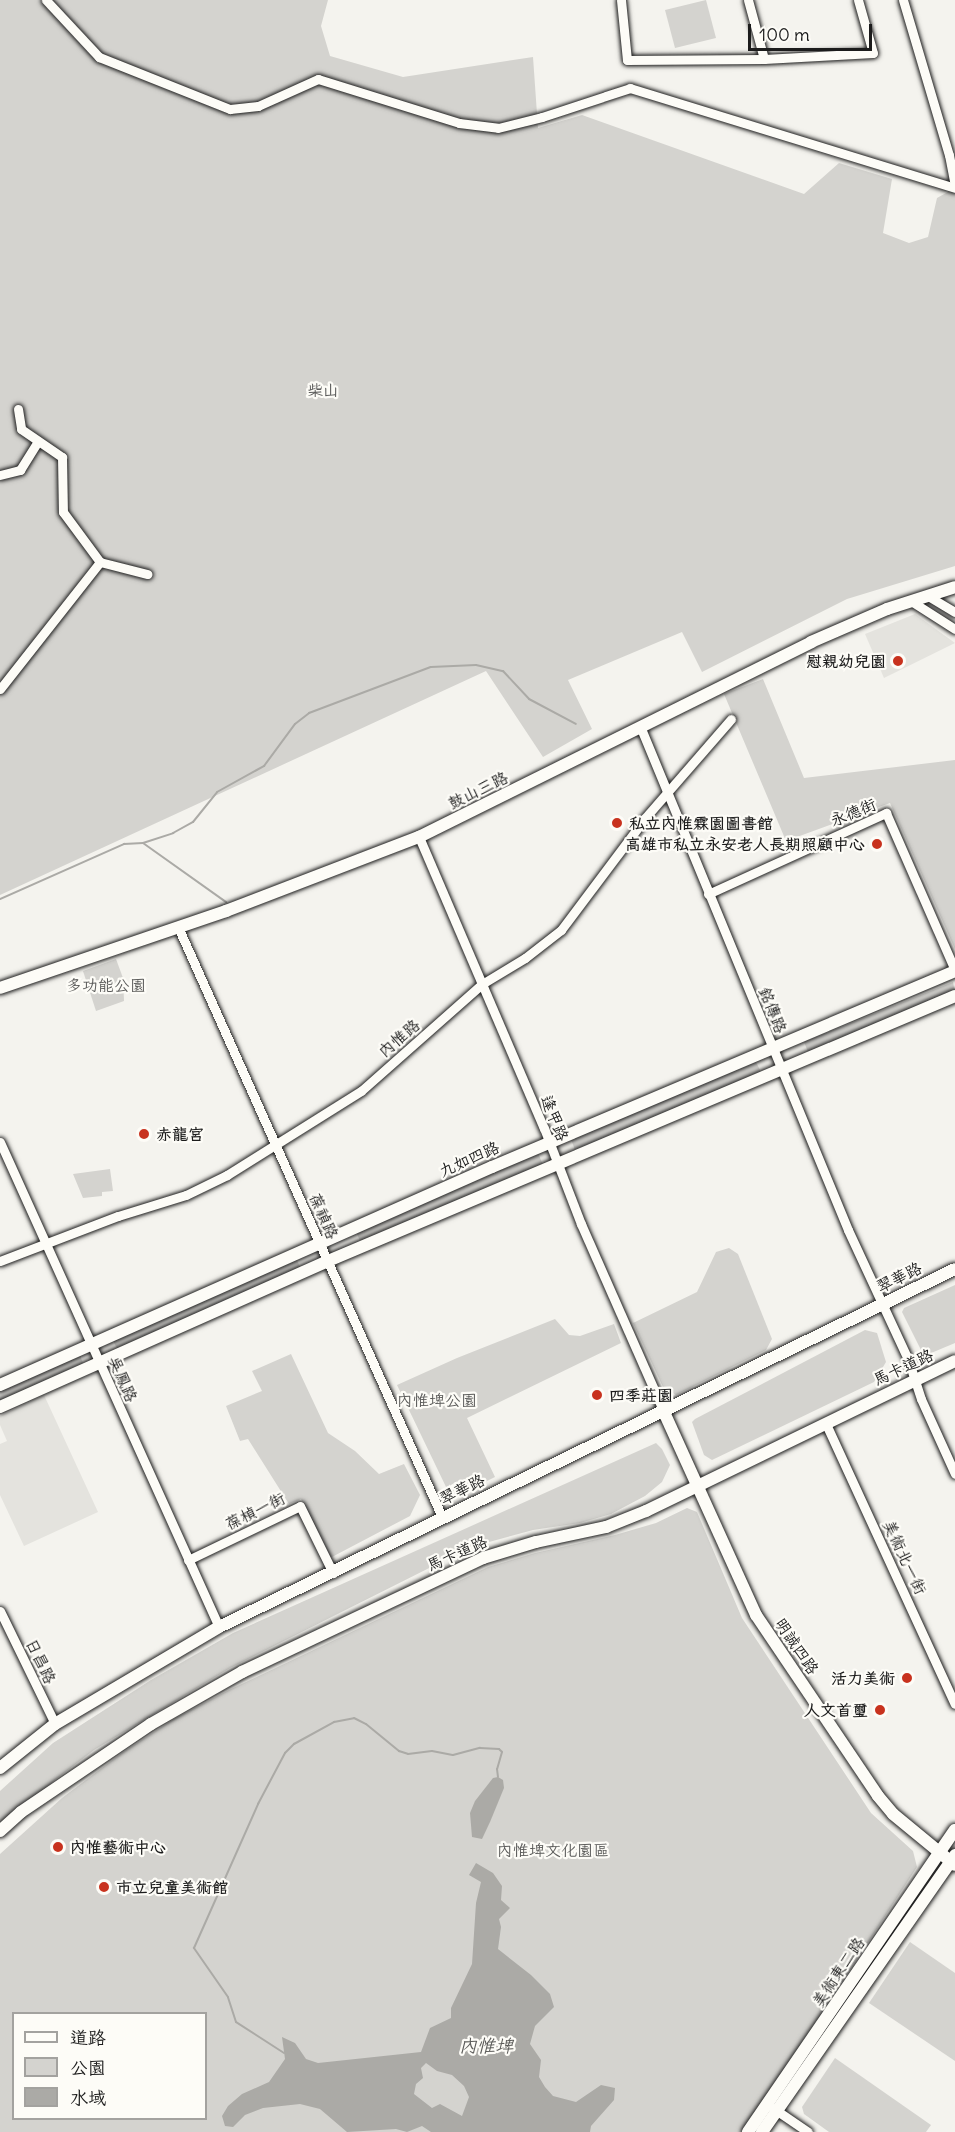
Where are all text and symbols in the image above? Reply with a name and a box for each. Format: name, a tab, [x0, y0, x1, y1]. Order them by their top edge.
scale bar	[751, 12, 876, 50]
text: 100 m	[759, 23, 810, 46]
park label: 柴山	[307, 380, 339, 400]
place label: 慰親幼兒園	[806, 651, 886, 671]
marker: 慰親幼兒園	[891, 654, 905, 668]
street label: 鼓山三路	[445, 767, 511, 813]
street label: 永德街	[827, 794, 879, 830]
place label: 私立內惟霖園圖書館	[629, 813, 773, 833]
marker: 私立內惟霖園圖書館	[610, 816, 624, 830]
place label: 高雄市私立永安老人長期照顧中心	[625, 834, 865, 854]
marker: 高雄市私立永安老人長期照顧中心	[870, 837, 884, 851]
park label: 多功能公園	[66, 975, 146, 995]
street label: 銘傳路	[755, 984, 791, 1036]
street label: 內惟路	[375, 1015, 423, 1061]
street label: 逢甲路	[537, 1092, 573, 1144]
place label: 赤龍宮	[156, 1124, 204, 1144]
marker: 赤龍宮	[137, 1127, 151, 1141]
street label: 九如四路	[436, 1137, 502, 1181]
street label: 葆禎路	[305, 1190, 343, 1242]
street label: 翠華路	[873, 1258, 925, 1296]
street label: 馬卡道路	[870, 1345, 936, 1389]
street label: 吳鳳路	[104, 1353, 142, 1405]
place label: 四季莊園	[609, 1385, 673, 1405]
marker: 四季莊園	[590, 1388, 604, 1402]
park label: 內惟埤公園	[397, 1390, 477, 1410]
street label: 翠華路	[436, 1470, 488, 1508]
street label: 葆楨一街	[222, 1488, 288, 1534]
street label: 美術北一街	[879, 1517, 931, 1597]
street label: 馬卡道路	[424, 1531, 490, 1575]
street label: 明誠四路	[771, 1614, 823, 1678]
street label: 日昌路	[22, 1635, 60, 1687]
place label: 活力美術	[831, 1668, 895, 1688]
marker: 活力美術	[900, 1671, 914, 1685]
place label: 人文首璽	[804, 1700, 868, 1720]
marker: 人文首璽	[873, 1703, 887, 1717]
place label: 內惟藝術中心	[70, 1837, 166, 1857]
marker: 內惟藝術中心	[51, 1840, 65, 1854]
park label: 內惟埤文化園區	[497, 1840, 609, 1860]
place label: 市立兒童美術館	[116, 1877, 228, 1897]
marker: 市立兒童美術館	[97, 1880, 111, 1894]
street label: 美術東二路	[808, 1933, 868, 2011]
legend	[12, 2012, 207, 2120]
text: 道路	[70, 2026, 106, 2049]
water label: 內惟埤	[459, 2035, 513, 2057]
text: 公園	[70, 2056, 106, 2079]
text: 水域	[70, 2086, 106, 2109]

